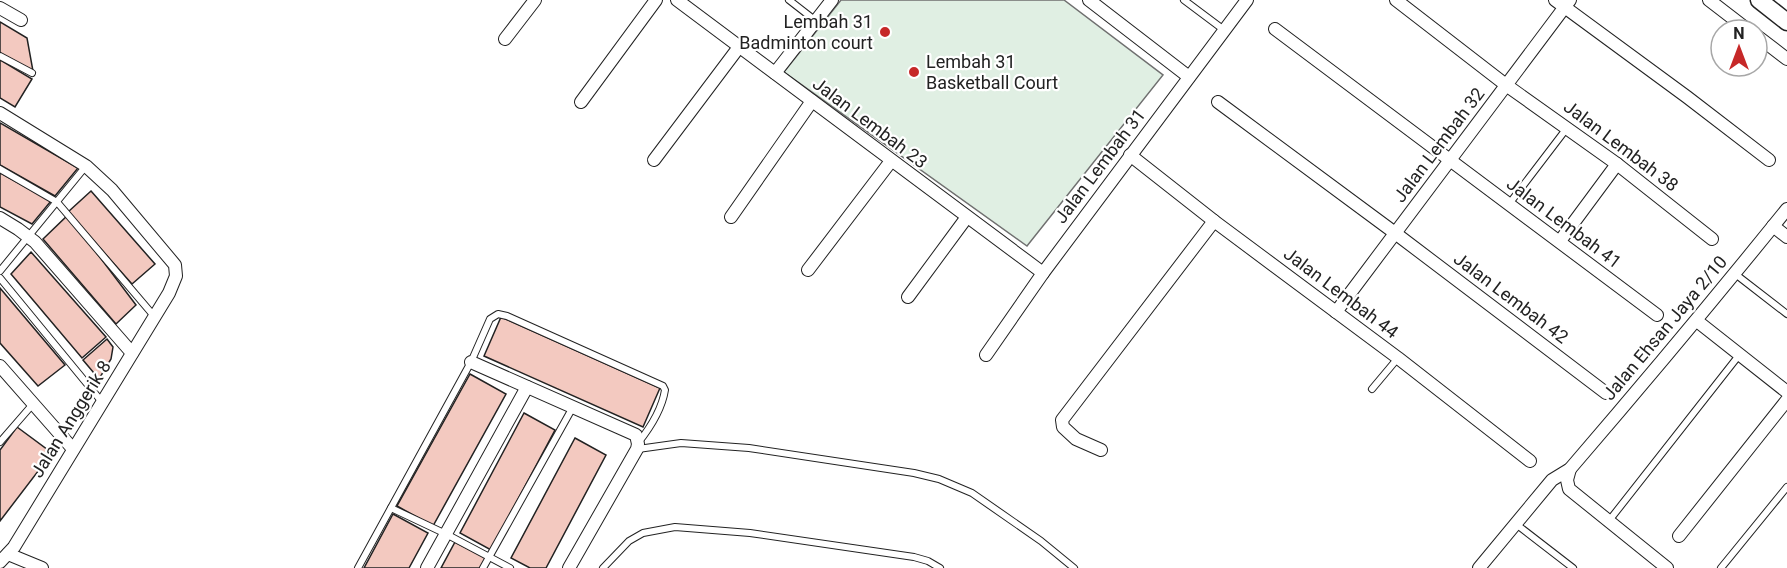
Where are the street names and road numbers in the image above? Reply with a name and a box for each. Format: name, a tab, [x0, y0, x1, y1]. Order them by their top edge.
street label: Jalan Lembah 23	[809, 73, 932, 172]
street label: Jalan Lembah 32	[1389, 83, 1488, 206]
street label: Jalan Lembah 38	[1560, 96, 1683, 195]
street label: Jalan Lembah 31	[1050, 104, 1149, 227]
street label: Jalan Lembah 41	[1503, 173, 1626, 272]
street label: Jalan Lembah 44	[1280, 243, 1403, 342]
street label: Jalan Lembah 42	[1450, 248, 1573, 347]
street label: Jalan Ehsan Jaya 2/10	[1598, 251, 1731, 404]
street label: Jalan Anggerik 8	[26, 356, 115, 481]

